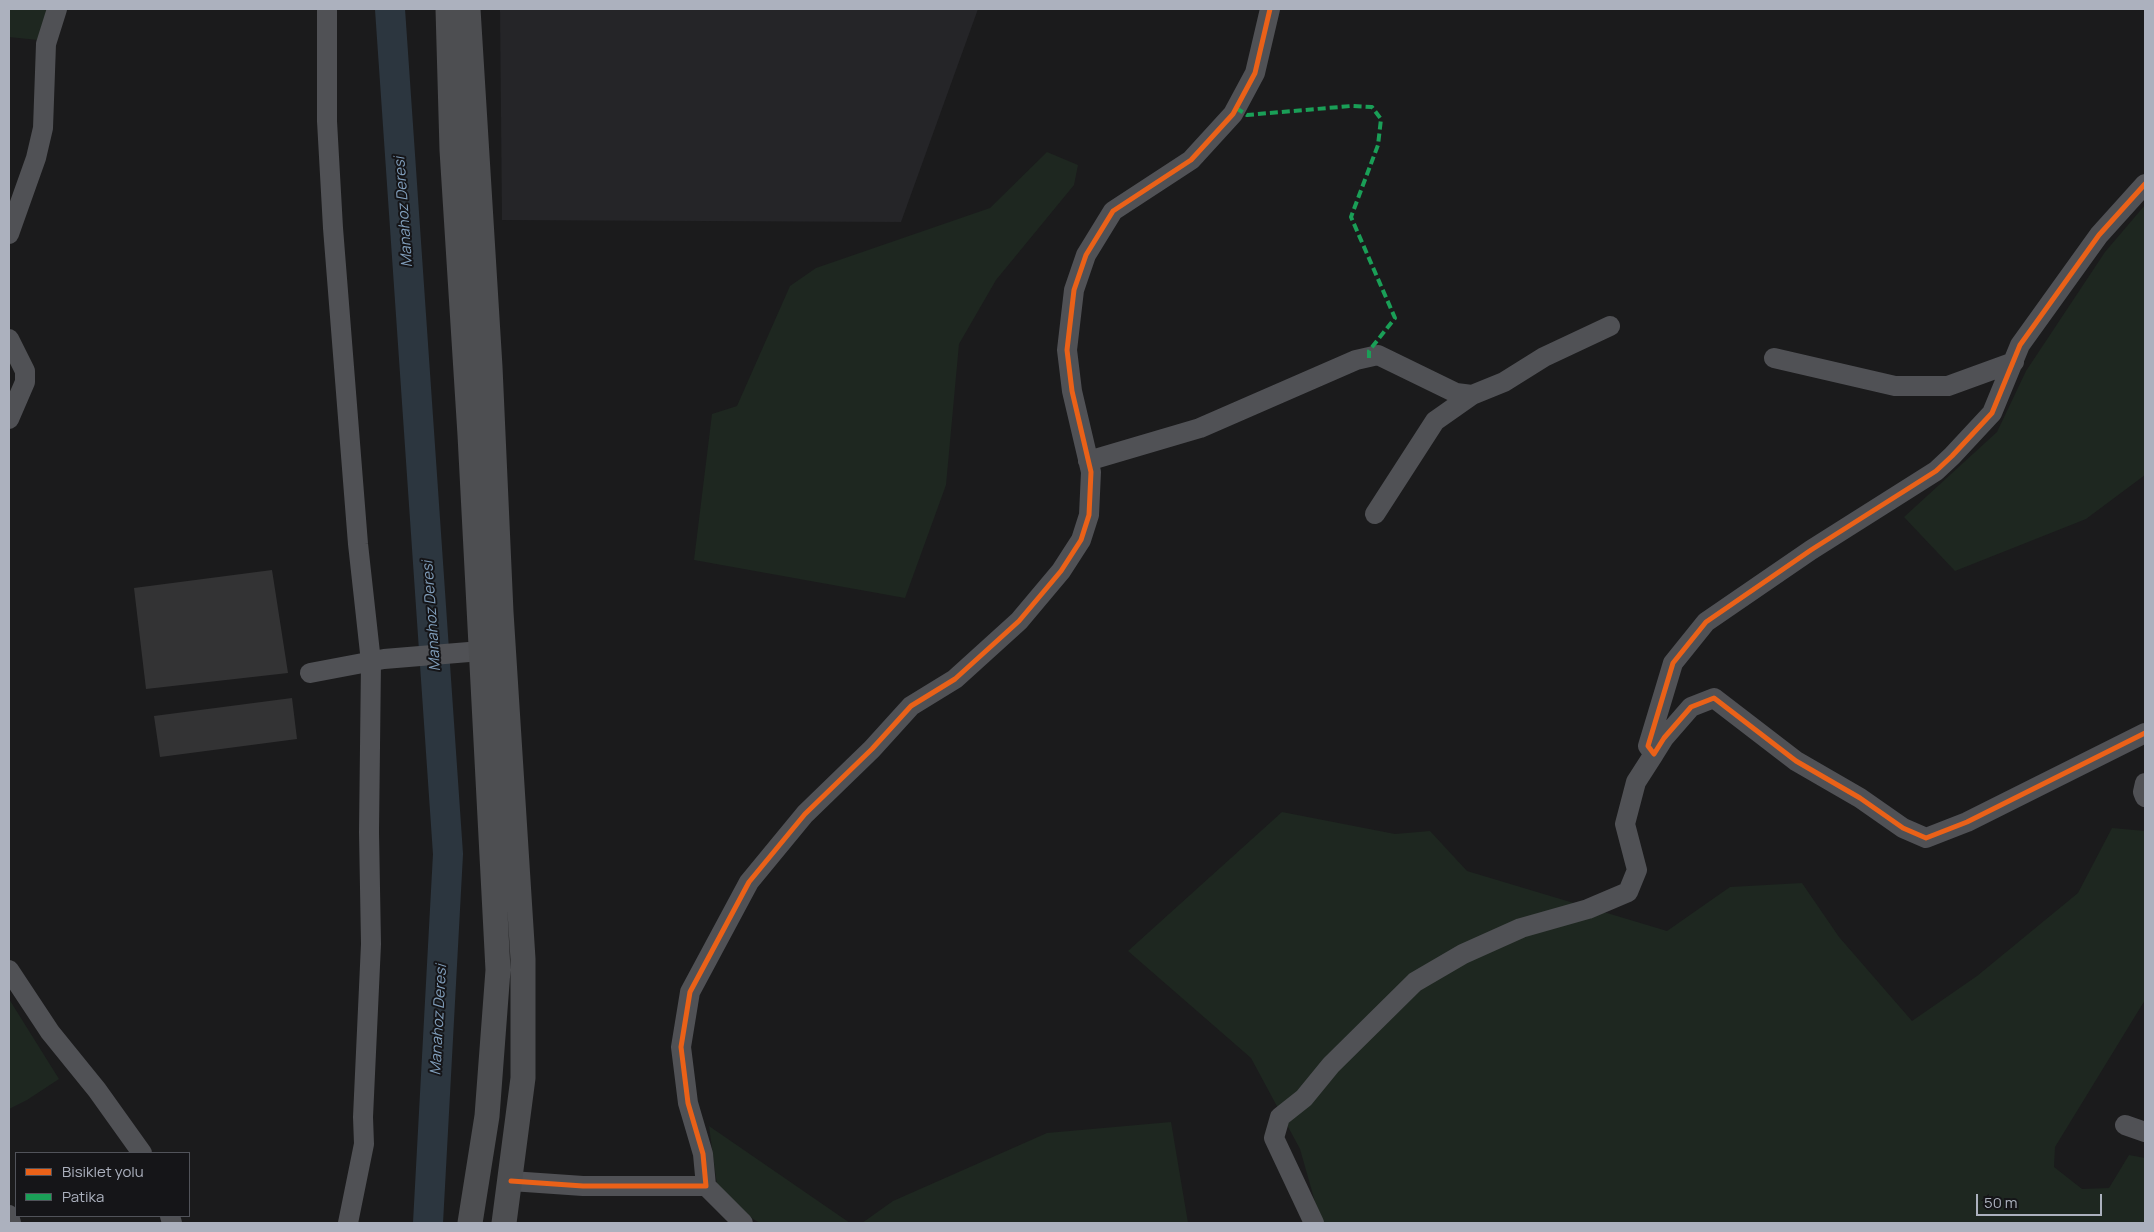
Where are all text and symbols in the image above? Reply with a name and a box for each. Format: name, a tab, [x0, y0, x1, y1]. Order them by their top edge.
water label: Manahoz Deresi	[391, 156, 417, 268]
water label: Manahoz Deresi	[419, 560, 445, 672]
water label: Manahoz Deresi	[427, 964, 451, 1076]
legend	[15, 1152, 190, 1217]
text: Bisiklet yolu	[62, 1161, 144, 1182]
scale bar	[1979, 1184, 2105, 1216]
text: Patika	[62, 1186, 104, 1207]
text: 50 m	[1984, 1192, 2018, 1213]

